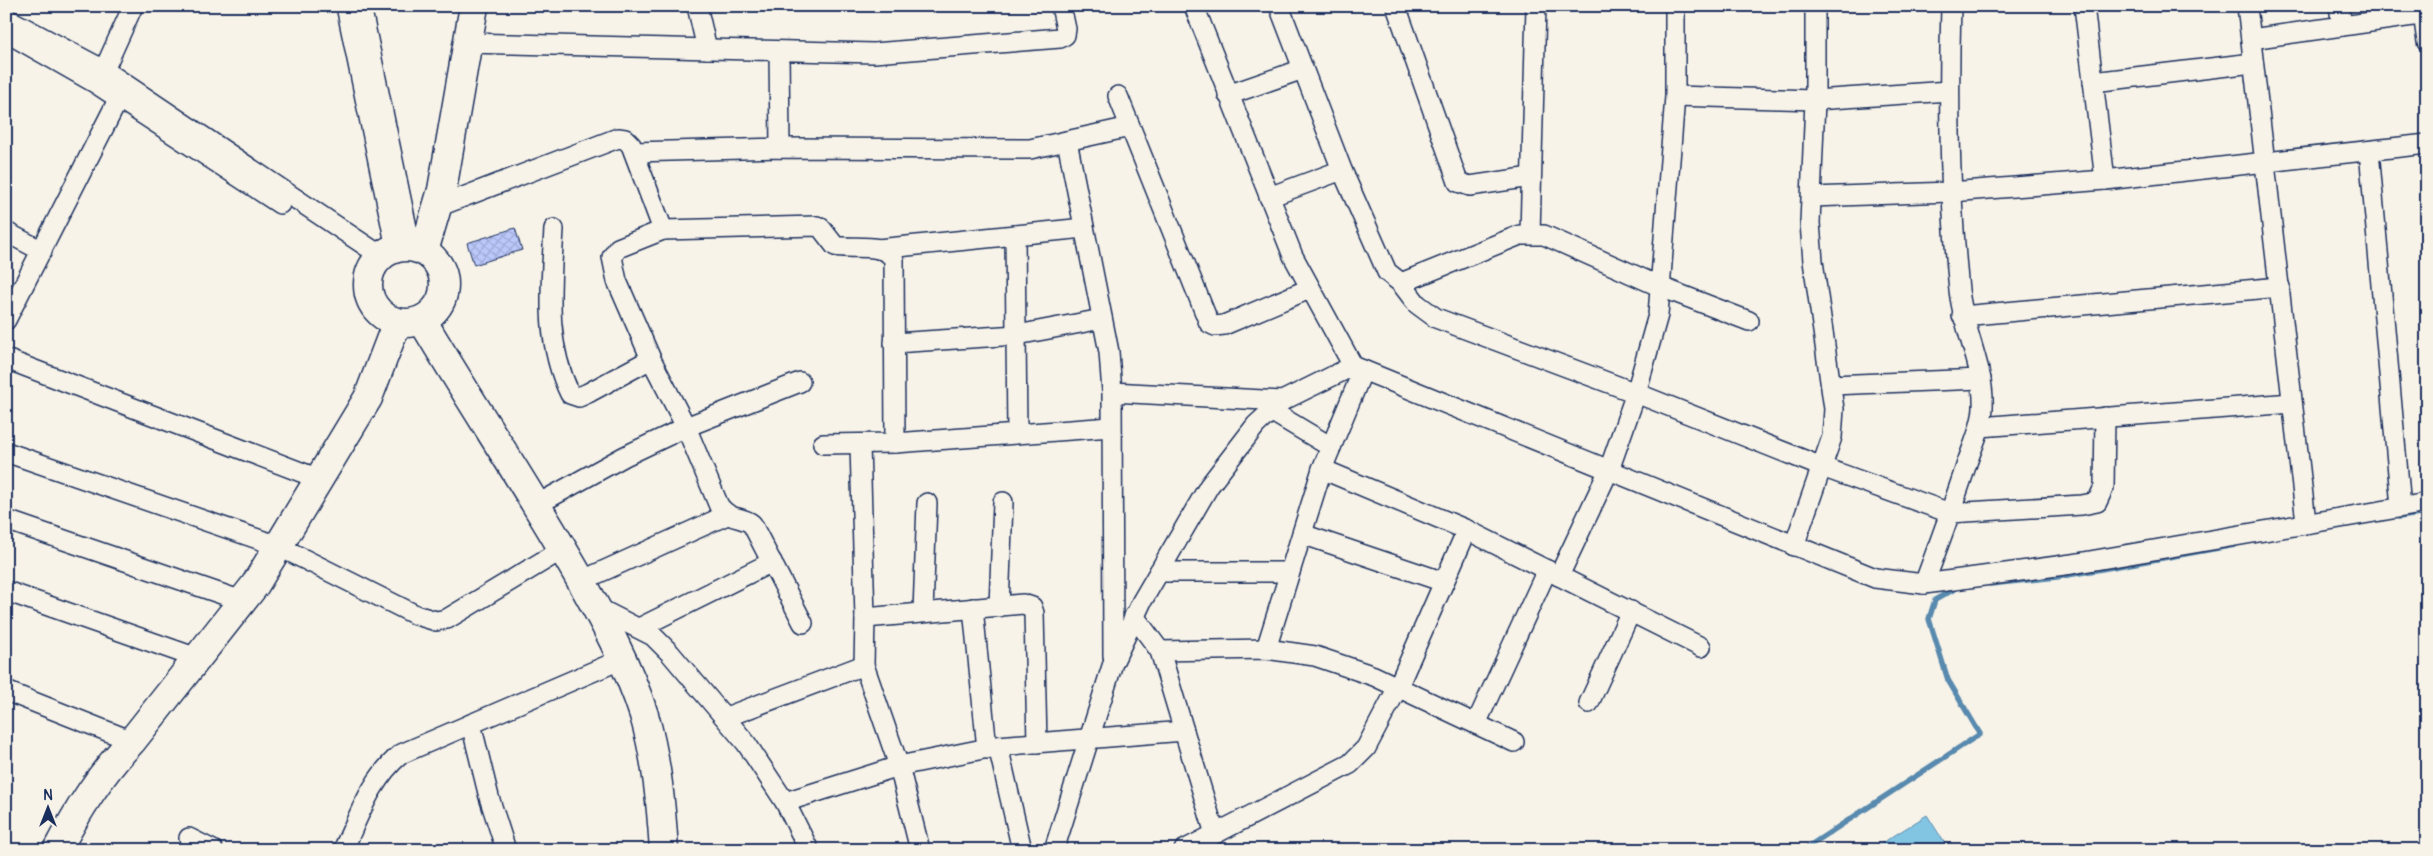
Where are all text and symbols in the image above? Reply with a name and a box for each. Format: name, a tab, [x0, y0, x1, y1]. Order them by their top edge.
north arrow	[22, 784, 72, 834]
text: N	[43, 787, 53, 804]

